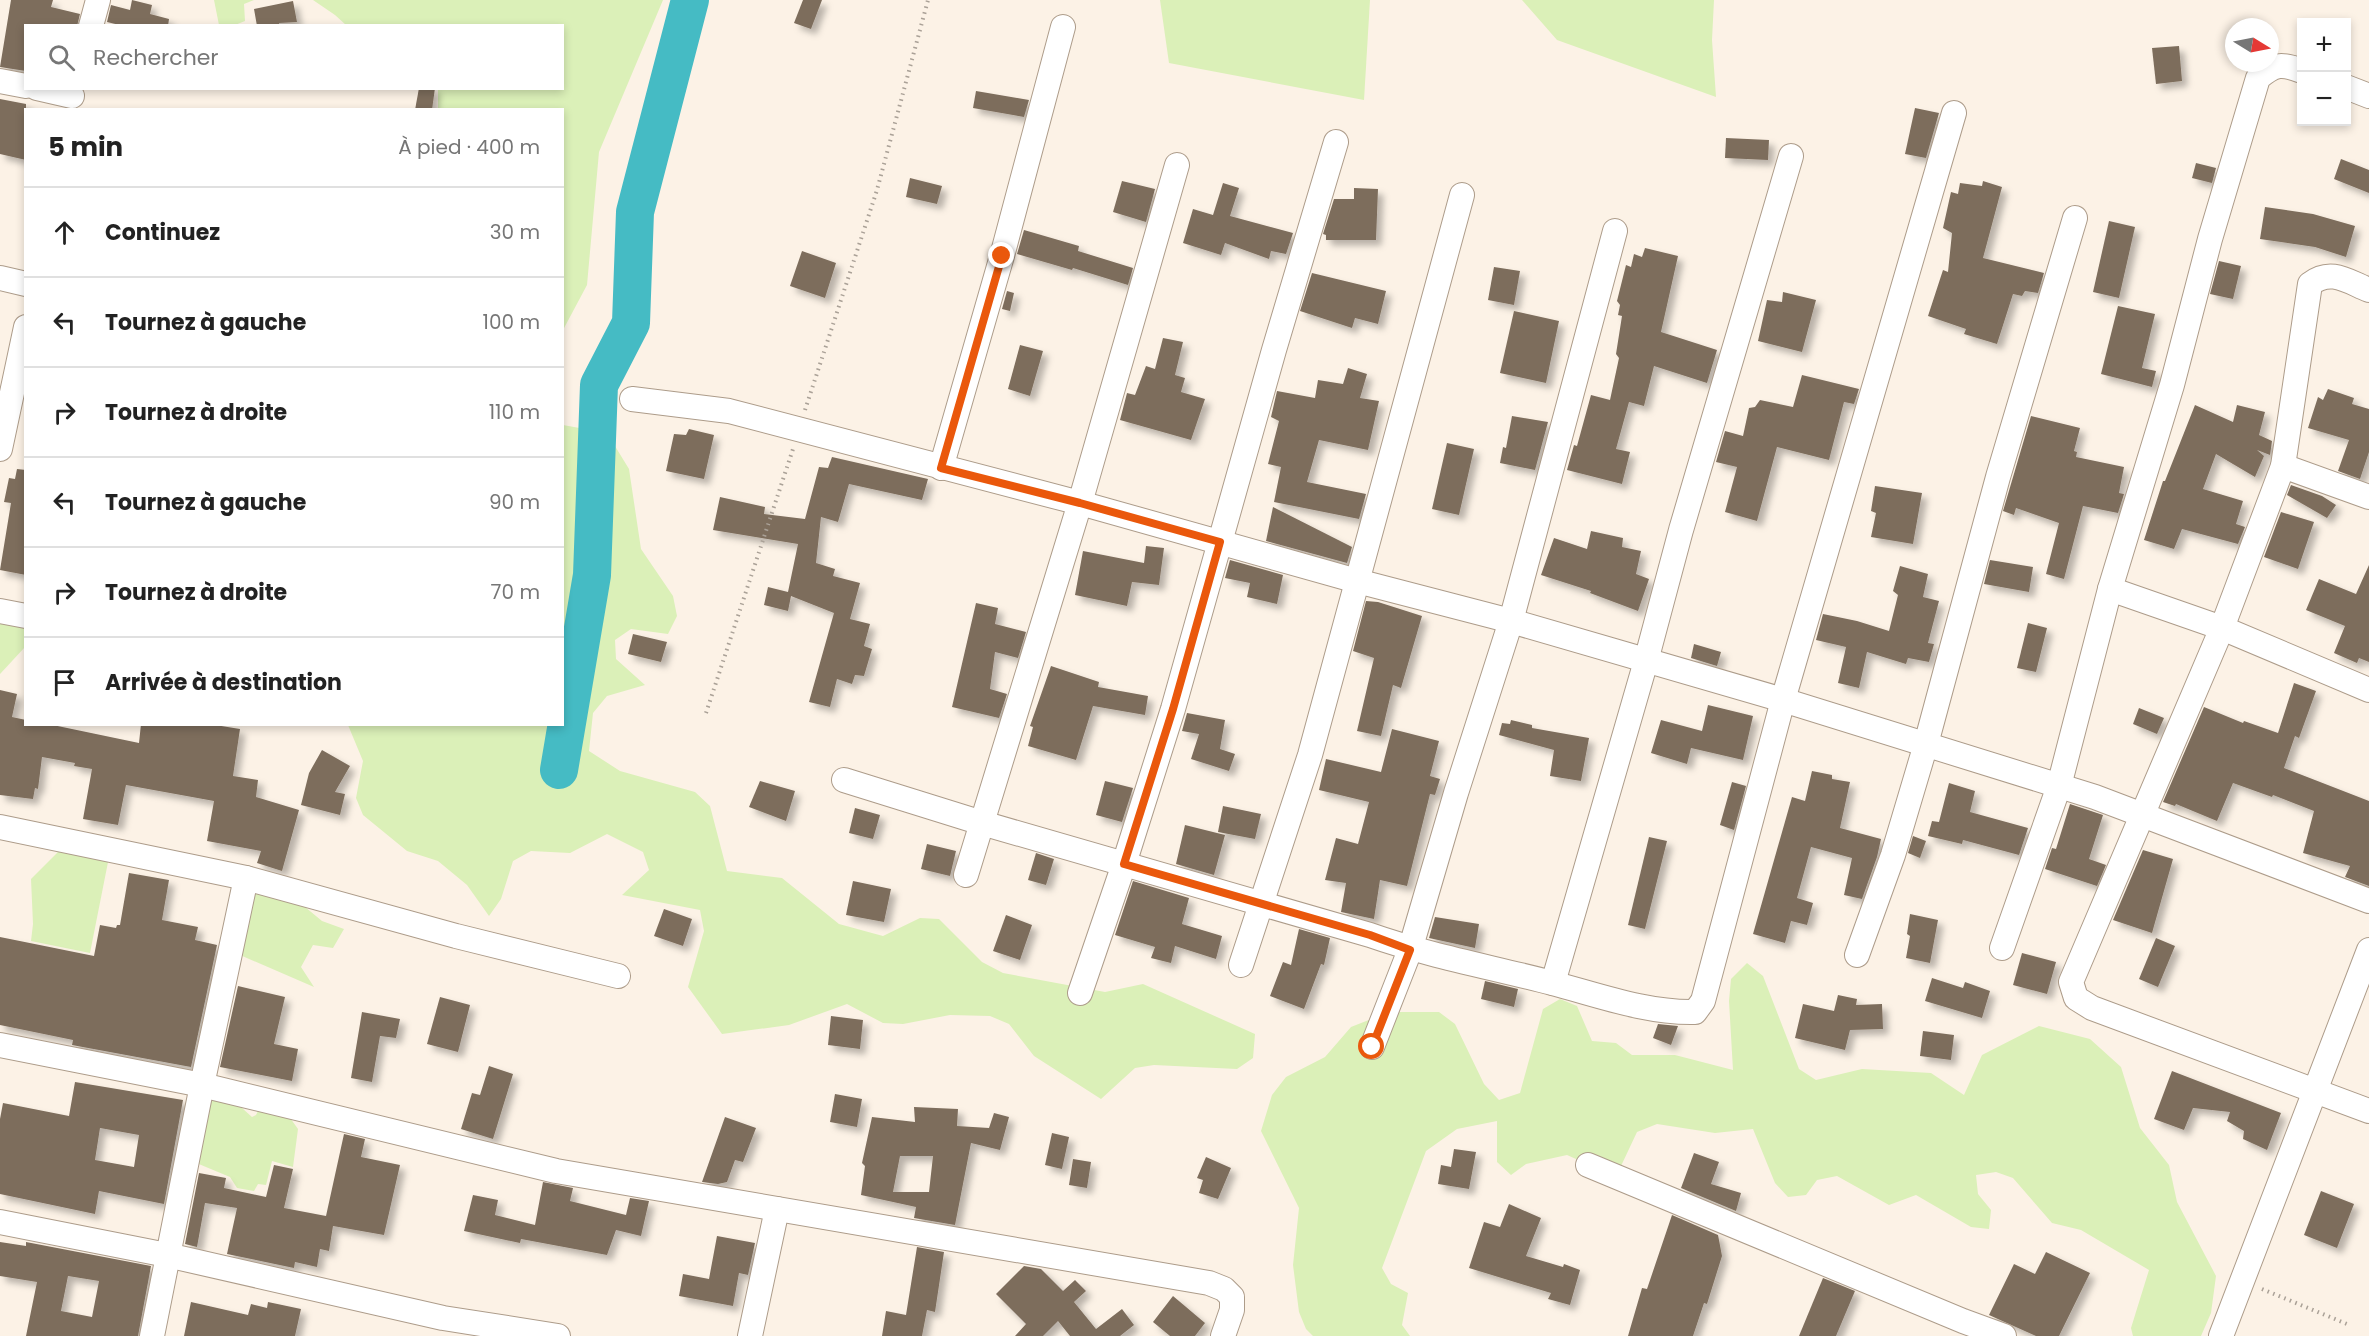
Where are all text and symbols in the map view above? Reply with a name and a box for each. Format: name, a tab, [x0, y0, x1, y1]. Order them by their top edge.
north arrow	[2225, 18, 2279, 72]
map controls	[2297, 18, 2351, 126]
button: +	[2297, 18, 2351, 72]
search box	[24, 24, 564, 90]
icon: search	[45, 41, 78, 74]
text: Rechercher	[93, 42, 219, 73]
button: −	[2297, 72, 2351, 126]
text: 5 min	[48, 129, 123, 165]
text: À pied · 400 m	[398, 133, 540, 161]
icon: ahead	[48, 216, 81, 249]
text: Continuez	[105, 217, 220, 248]
text: 30 m	[490, 218, 540, 246]
route end	[988, 242, 1014, 268]
icon: left	[48, 306, 81, 339]
text: Tournez à gauche	[105, 307, 306, 338]
text: 100 m	[483, 308, 540, 336]
icon: right	[48, 396, 81, 429]
text: Tournez à droite	[105, 397, 287, 428]
text: 110 m	[489, 398, 540, 426]
icon: left	[48, 486, 81, 519]
text: Tournez à gauche	[105, 487, 306, 518]
text: 90 m	[489, 488, 540, 516]
icon: right	[48, 576, 81, 609]
text: Tournez à droite	[105, 577, 287, 608]
text: 70 m	[491, 578, 540, 606]
icon: arrive	[48, 666, 81, 699]
text: Arrivée à destination	[105, 667, 342, 698]
route start	[1358, 1033, 1384, 1059]

